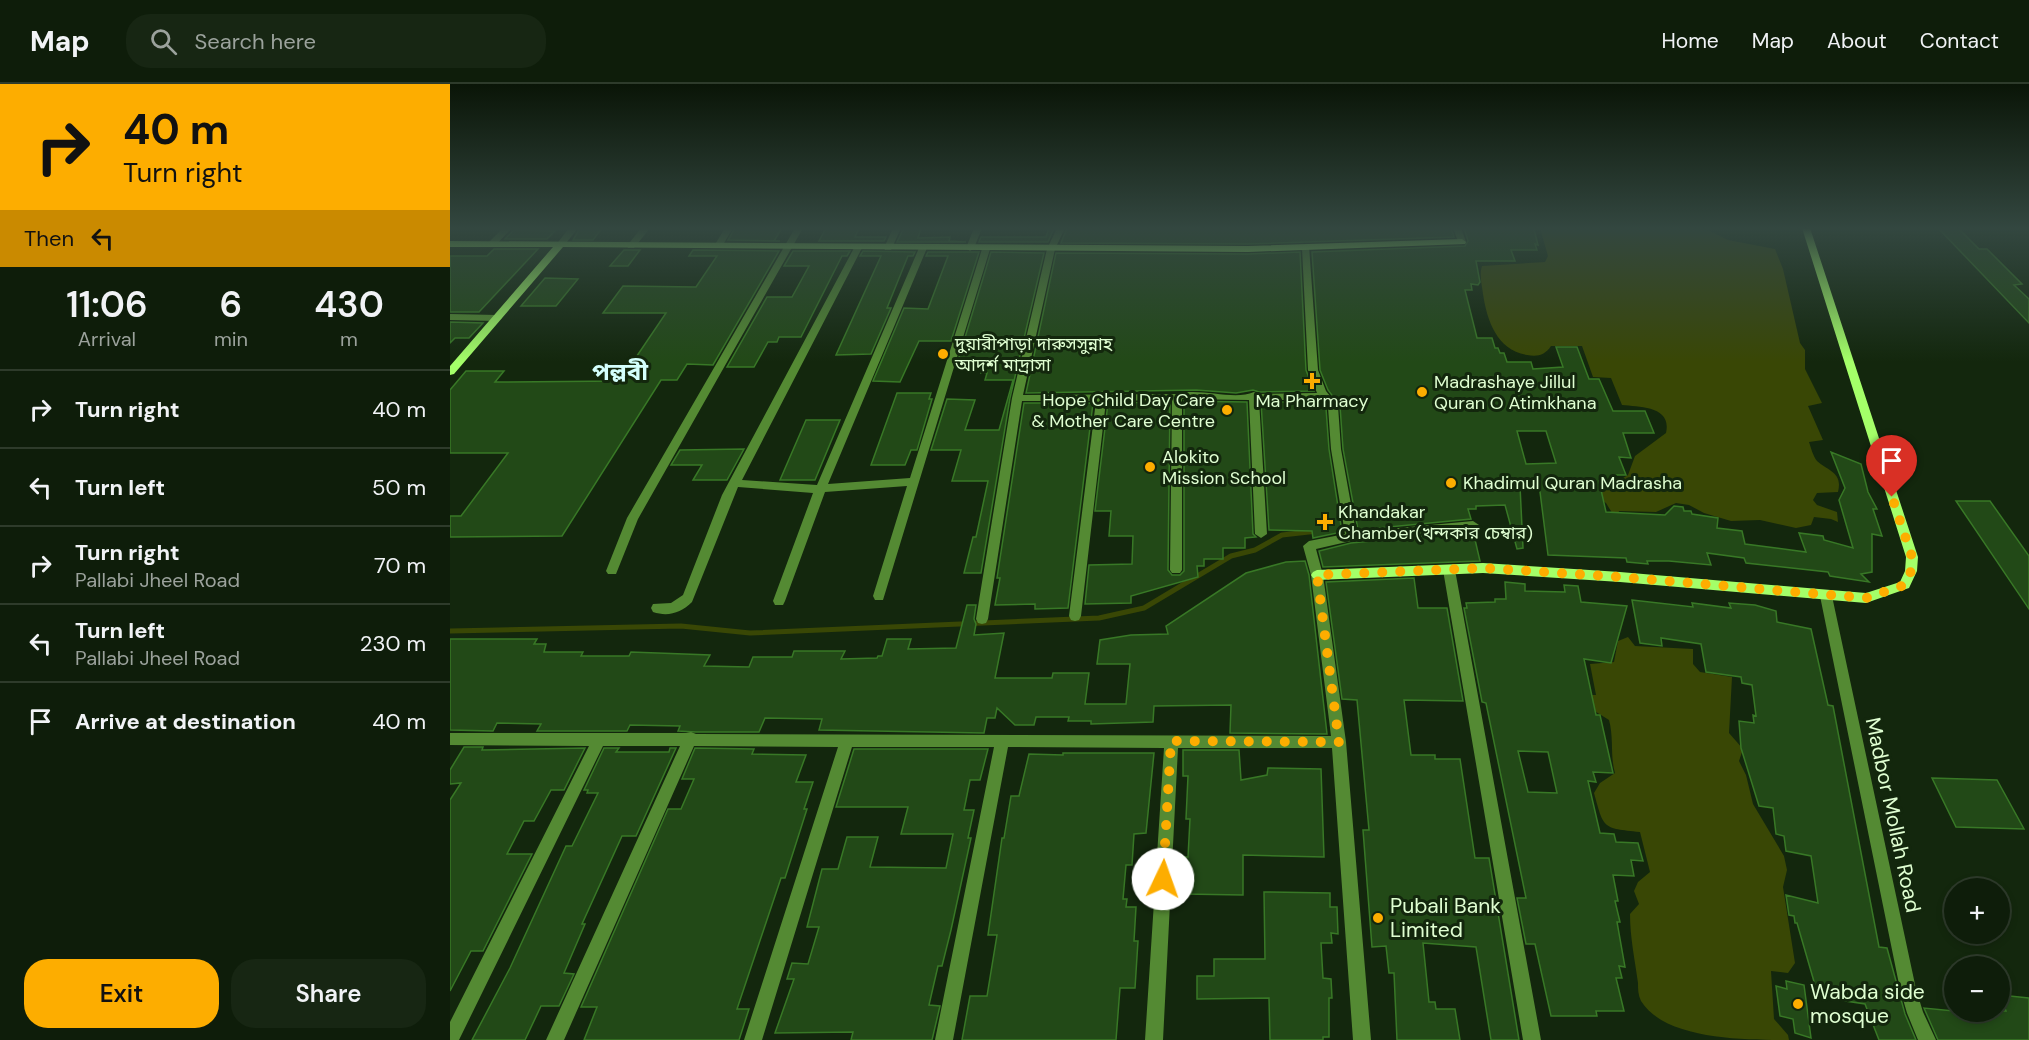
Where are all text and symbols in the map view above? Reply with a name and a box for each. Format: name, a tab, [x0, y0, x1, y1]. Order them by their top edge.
search box	[126, 14, 546, 68]
text: Map	[30, 23, 90, 60]
icon: search	[147, 25, 180, 58]
text: Search here	[195, 27, 316, 56]
text: Home	[1661, 27, 1719, 55]
text: Map	[1752, 27, 1794, 55]
text: About	[1827, 27, 1887, 55]
text: Contact	[1920, 27, 1999, 55]
text: 40 m	[123, 102, 229, 157]
icon: right	[24, 108, 102, 186]
text: Turn right	[123, 155, 243, 190]
icon: left	[86, 222, 119, 255]
text: Then	[24, 224, 74, 253]
text: 11:06	[66, 281, 148, 328]
text: 6	[220, 281, 242, 328]
text: 430	[314, 281, 384, 328]
text: Arrival	[78, 326, 136, 352]
text: min	[214, 326, 248, 352]
text: m	[340, 326, 358, 352]
place label: দুয়ারীপাড়া দারুসসুন্নাহ আদর্শ মাদ্রাসা	[954, 332, 1113, 377]
marker: দুয়ারীপাড়া দারুসসুন্নাহ আদর্শ মাদ্রাসা	[936, 347, 950, 361]
district label: পল্লবী	[592, 356, 649, 387]
place label: Madrashaye Jillul Quran O Atimkhana	[1434, 370, 1597, 415]
marker: Ma Pharmacy	[1305, 374, 1319, 388]
marker: Madrashaye Jillul Quran O Atimkhana	[1415, 385, 1429, 399]
place label: Hope Child Day Care & Mother Care Centre	[1031, 388, 1215, 433]
place label: Ma Pharmacy	[1255, 389, 1369, 413]
icon: right	[24, 393, 57, 426]
text: Turn right	[75, 395, 180, 424]
text: 40 m	[372, 395, 426, 424]
marker: Hope Child Day Care & Mother Care Centre	[1220, 403, 1234, 417]
pin	[1866, 435, 1917, 497]
icon: arrive	[1875, 444, 1908, 477]
place label: Alokito Mission School	[1162, 445, 1286, 490]
marker: Alokito Mission School	[1143, 460, 1157, 474]
icon: left	[24, 471, 57, 504]
place label: Khadimul Quran Madrasha	[1463, 471, 1682, 495]
text: Turn left	[75, 473, 165, 502]
text: 50 m	[372, 473, 426, 502]
marker: Khadimul Quran Madrasha	[1444, 476, 1458, 490]
place label: Khandakar Chamber(খন্দকার চেম্বার)	[1338, 500, 1533, 545]
marker: Khandakar Chamber(খন্দকার চেম্বার)	[1316, 513, 1334, 531]
text: Turn right	[75, 538, 180, 567]
icon: right	[24, 549, 57, 582]
text: 70 m	[374, 551, 426, 580]
text: Pallabi Jheel Road	[75, 567, 240, 593]
text: Turn left	[75, 616, 165, 645]
icon: left	[24, 627, 57, 660]
text: 230 m	[360, 629, 426, 658]
text: Pallabi Jheel Road	[75, 645, 240, 671]
icon: arrive	[24, 705, 57, 738]
text: Arrive at destination	[75, 707, 296, 736]
text: 40 m	[372, 707, 426, 736]
street label: Madbor Mollah Road	[1859, 715, 1927, 915]
position arrow	[1131, 847, 1195, 911]
map controls	[1944, 878, 2010, 1022]
button: +	[1944, 878, 2010, 944]
place label: Pubali Bank Limited	[1390, 892, 1501, 944]
marker: Pubali Bank Limited	[1371, 911, 1385, 925]
button: −	[1944, 956, 2010, 1022]
button: Exit	[24, 959, 219, 1028]
button: Share	[231, 959, 426, 1028]
place label: Wabda side mosque	[1810, 978, 1925, 1030]
marker: Wabda side mosque	[1791, 997, 1805, 1011]

